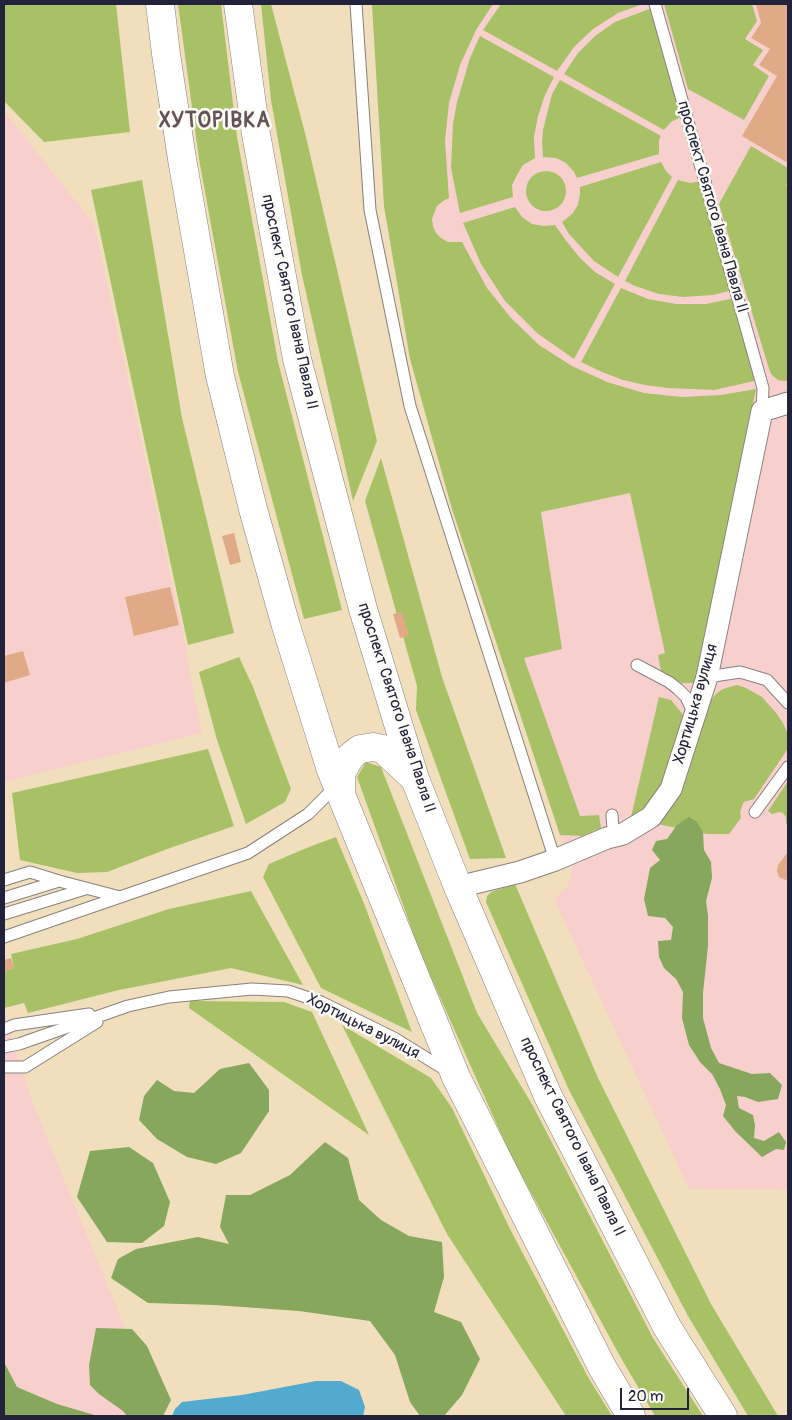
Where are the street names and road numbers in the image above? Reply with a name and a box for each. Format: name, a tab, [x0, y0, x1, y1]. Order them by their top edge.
street label: проспект Святого Івана Павла II	[673, 99, 751, 315]
street label: проспект Святого Івана Павла II	[257, 193, 321, 411]
street label: проспект Святого Івана Павла II	[353, 601, 439, 815]
street label: Хортицька вулиця	[670, 642, 722, 766]
street label: Хортицька вулиця	[303, 990, 423, 1064]
street label: проспект Святого Івана Павла II	[515, 1034, 629, 1240]

